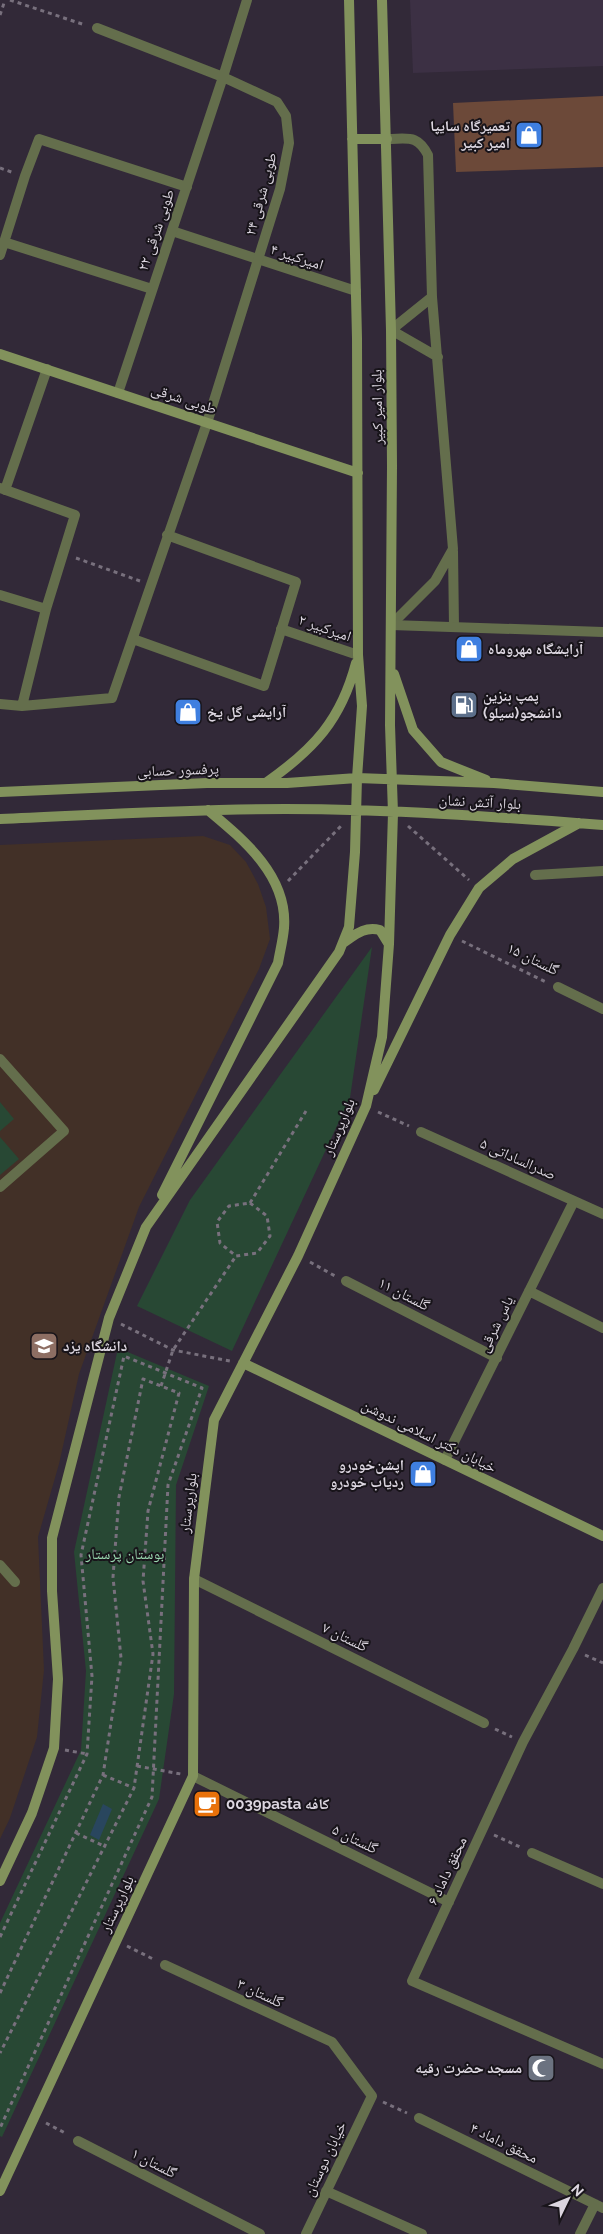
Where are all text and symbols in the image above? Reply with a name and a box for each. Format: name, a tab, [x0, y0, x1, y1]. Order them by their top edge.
place label: تعمیرگاه سایپا امیر کبیر	[430, 117, 510, 152]
shop icon: تعمیرگاه سایپا امیر کبیر	[514, 120, 544, 150]
street label: طوبی شرقی ۲۴	[241, 151, 282, 238]
street label: طوبی شرقی ۲۲	[134, 187, 179, 273]
street label: امیرکبیر ۴	[268, 240, 326, 274]
street label: بلوار امیر کبیر	[367, 369, 387, 446]
street label: طوبی شرقی	[149, 380, 219, 419]
street label: امیرکبیر ۲	[296, 611, 354, 645]
shop icon: آرایشگاه مهروماه	[454, 634, 484, 664]
place label: آرایشگاه مهروماه	[488, 640, 584, 658]
place label: پمپ بنزین دانشجو(سیلو)	[483, 687, 562, 722]
fuel station icon: پمپ بنزین دانشجو(سیلو)	[449, 690, 479, 720]
shop icon: آرایشی گل یخ	[173, 697, 203, 727]
place label: آرایشی گل یخ	[207, 703, 287, 722]
street label: پرفسور حسابی	[137, 760, 219, 781]
street label: بلوار آتش نشان	[438, 791, 522, 814]
street label: گلستان ۱۵	[504, 939, 562, 980]
street label: بلوارپرستار	[319, 1096, 359, 1159]
street label: صدرالساداتی ۵	[477, 1134, 559, 1185]
street label: گلستان ۱۱	[375, 1273, 433, 1316]
street label: یاس شرقی	[475, 1293, 518, 1356]
school or university icon: دانشگاه یزد	[29, 1331, 59, 1361]
place label: دانشگاه یزد	[63, 1337, 127, 1355]
street label: خيابان دکتر اسلامی ندوشن	[358, 1396, 500, 1478]
place label: اپشن‌خودرو ردیاب خودرو	[330, 1456, 404, 1491]
shop icon: اپشن‌خودرو ردیاب خودرو	[408, 1459, 438, 1489]
street label: بلوارپرستار	[175, 1472, 201, 1535]
park label: بوستان پرستار	[85, 1545, 164, 1564]
street label: گلستان ۷	[319, 1618, 371, 1657]
cafe icon: 0039pasta کافه	[192, 1789, 222, 1819]
place label: 0039pasta کافه	[226, 1795, 330, 1813]
street label: گلستان ۵	[329, 1820, 381, 1859]
street label: محقق داماد ۶	[423, 1834, 472, 1908]
street label: بلوارپرستار	[96, 1873, 138, 1936]
street label: گلستان ۳	[234, 1975, 286, 2012]
mosque icon: مسجد حضرت رقیه	[526, 2053, 556, 2083]
place label: مسجد حضرت رقیه	[415, 2059, 522, 2077]
street label: خیابان دوستان	[300, 2118, 351, 2200]
street label: محقق داماد ۴	[467, 2119, 541, 2168]
street label: گلستان ۱	[128, 2144, 180, 2183]
north arrow	[543, 2174, 593, 2224]
text: N	[568, 2181, 587, 2199]

